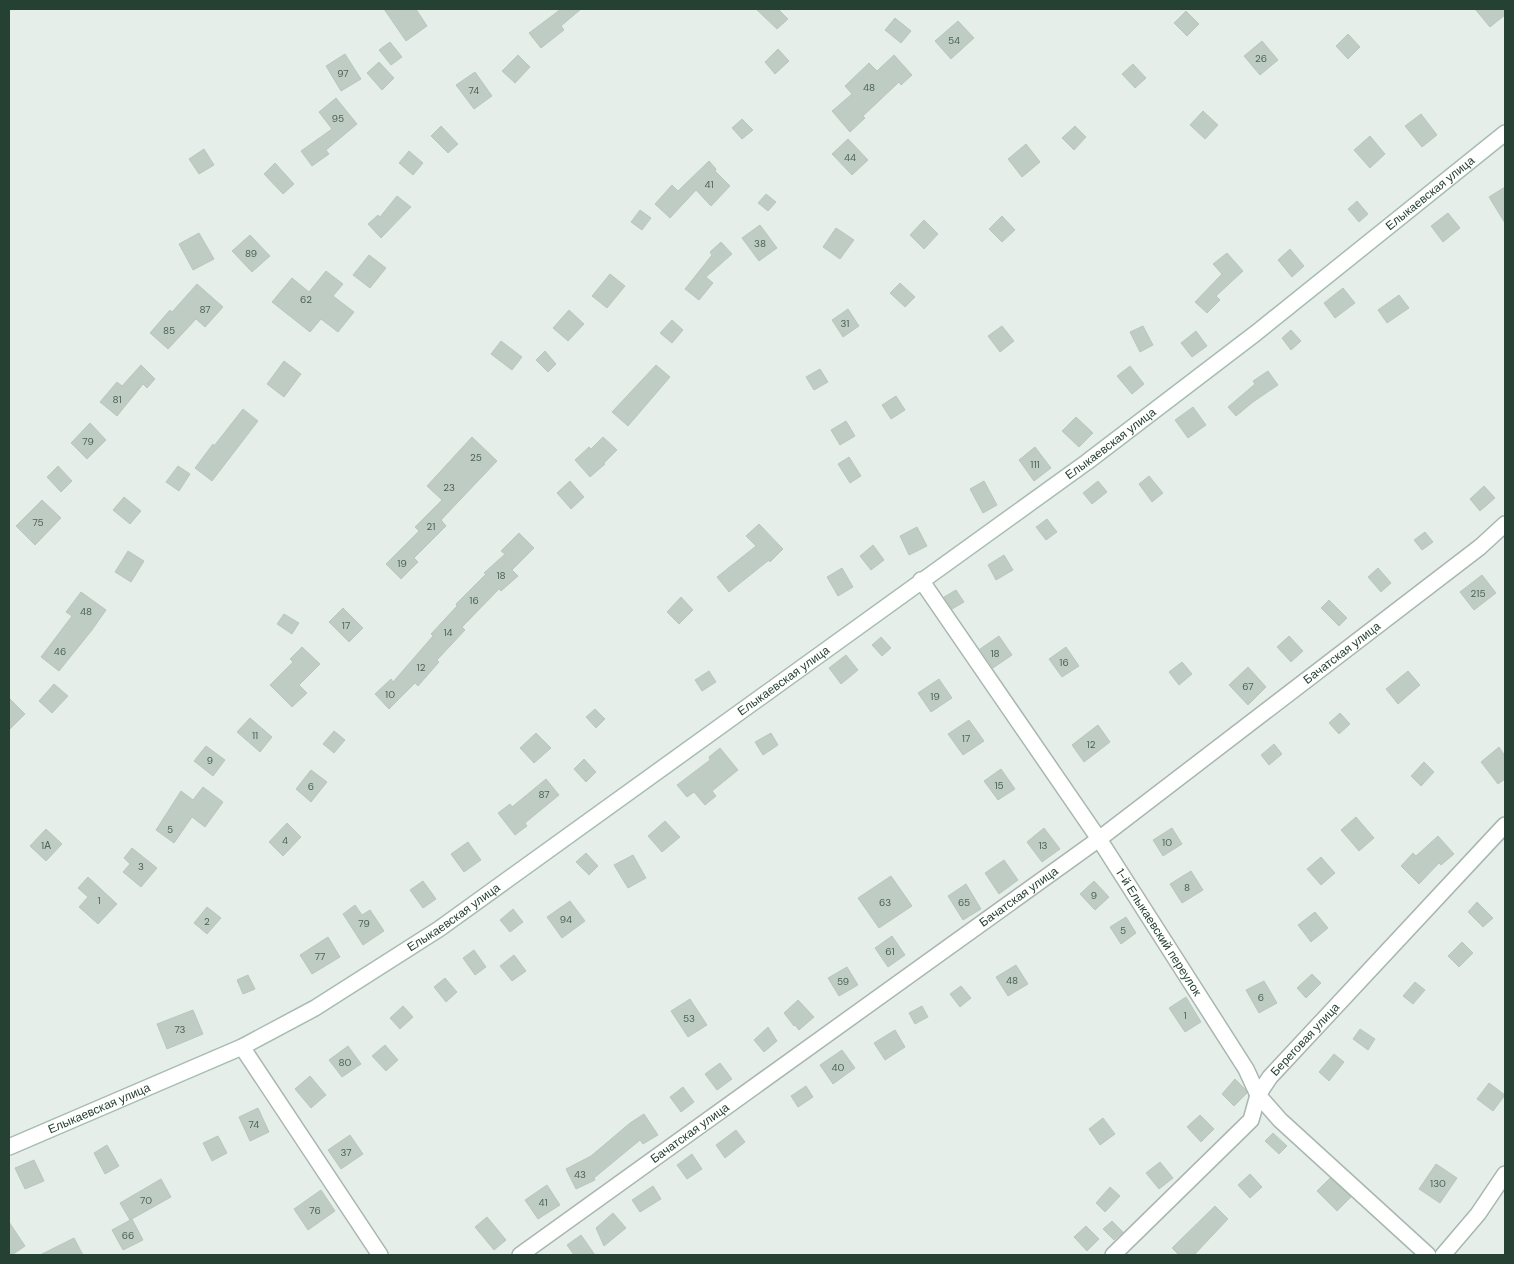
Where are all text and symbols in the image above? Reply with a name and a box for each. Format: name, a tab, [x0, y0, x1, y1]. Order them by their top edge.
house number: 54	[948, 34, 960, 47]
house number: 26	[1255, 52, 1267, 65]
house number: 97	[337, 67, 349, 80]
house number: 48	[863, 81, 875, 94]
house number: 74	[469, 84, 479, 97]
house number: 95	[332, 112, 344, 125]
house number: 44	[844, 151, 856, 164]
street label: Елыкаевская улица	[1382, 152, 1478, 234]
house number: 41	[704, 178, 714, 191]
house number: 38	[754, 237, 766, 250]
house number: 89	[245, 247, 257, 260]
house number: 62	[300, 293, 312, 306]
house number: 87	[199, 303, 211, 316]
house number: 31	[841, 317, 849, 330]
house number: 85	[163, 324, 175, 337]
house number: 81	[113, 393, 122, 406]
street label: Елыкаевская улица	[1062, 404, 1159, 483]
house number: 79	[82, 435, 94, 448]
house number: 25	[470, 451, 482, 464]
house number: 111	[1030, 458, 1040, 471]
house number: 23	[443, 481, 455, 494]
house number: 75	[32, 516, 44, 529]
house number: 21	[427, 520, 435, 533]
house number: 19	[397, 557, 407, 570]
house number: 18	[496, 569, 506, 582]
house number: 215	[1471, 587, 1485, 600]
house number: 16	[469, 594, 479, 607]
house number: 48	[80, 605, 92, 618]
street label: Бачатская улица	[1300, 618, 1384, 688]
house number: 17	[342, 619, 350, 632]
house number: 14	[443, 626, 453, 639]
street label: Елыкаевская улица	[734, 642, 833, 719]
house number: 46	[54, 645, 66, 658]
house number: 18	[990, 647, 1000, 660]
house number: 16	[1059, 656, 1069, 669]
house number: 12	[417, 661, 426, 674]
house number: 67	[1242, 680, 1254, 693]
house number: 10	[385, 688, 395, 701]
house number: 19	[930, 690, 940, 703]
house number: 11	[252, 729, 258, 742]
house number: 17	[962, 732, 970, 745]
house number: 12	[1087, 738, 1096, 751]
house number: 9	[207, 754, 213, 767]
house number: 15	[994, 779, 1004, 792]
house number: 6	[308, 780, 314, 793]
house number: 87	[538, 788, 550, 801]
house number: 5	[167, 823, 173, 836]
house number: 4	[282, 834, 288, 847]
house number: 10	[1162, 836, 1172, 849]
house number: 1А	[41, 839, 51, 852]
house number: 13	[1038, 839, 1048, 852]
house number: 3	[138, 860, 144, 873]
street label: Бачатская улица	[976, 863, 1061, 930]
street label: 1-й Елыкаевский переулок	[1112, 866, 1206, 1000]
street label: Елыкаевская улица	[404, 879, 504, 955]
house number: 8	[1184, 881, 1190, 894]
house number: 9	[1091, 889, 1097, 902]
house number: 1	[97, 894, 101, 907]
house number: 63	[879, 896, 891, 909]
house number: 65	[958, 896, 970, 909]
house number: 94	[560, 913, 572, 926]
house number: 2	[204, 915, 210, 928]
house number: 79	[358, 917, 370, 930]
house number: 5	[1120, 924, 1126, 937]
house number: 61	[885, 945, 895, 958]
house number: 77	[315, 950, 325, 963]
house number: 48	[1006, 974, 1018, 987]
house number: 59	[837, 975, 849, 988]
house number: 6	[1258, 991, 1264, 1004]
street label: Береговая улица	[1267, 999, 1343, 1079]
house number: 1	[1183, 1009, 1187, 1022]
house number: 53	[683, 1012, 695, 1025]
house number: 73	[175, 1023, 186, 1036]
house number: 80	[339, 1056, 352, 1069]
house number: 40	[832, 1061, 845, 1074]
street label: Елыкаевская улица	[45, 1079, 153, 1137]
street label: Бачатская улица	[647, 1099, 733, 1167]
house number: 74	[249, 1118, 259, 1131]
house number: 37	[340, 1146, 352, 1159]
house number: 43	[574, 1168, 586, 1181]
house number: 130	[1430, 1177, 1446, 1190]
house number: 70	[140, 1194, 152, 1207]
house number: 41	[538, 1196, 548, 1209]
house number: 76	[309, 1204, 321, 1217]
house number: 66	[122, 1229, 134, 1242]

